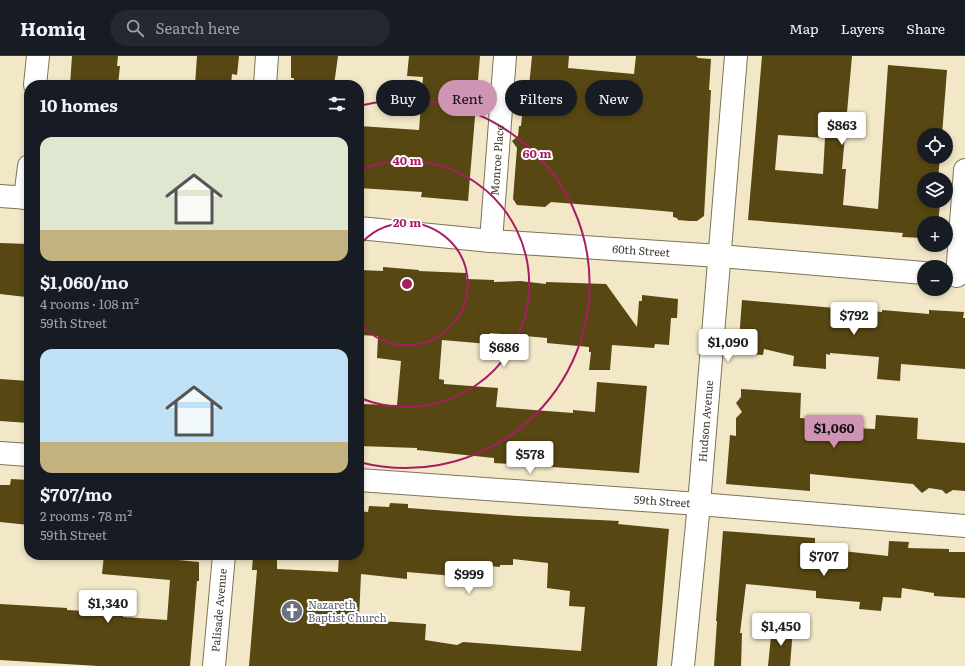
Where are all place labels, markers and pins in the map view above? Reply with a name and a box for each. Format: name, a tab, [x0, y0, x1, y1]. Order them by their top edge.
pin: $863	[818, 112, 866, 146]
centre of rings	[400, 277, 414, 291]
pin: $792	[830, 302, 878, 336]
pin: $1,090	[695, 329, 761, 363]
pin: $686	[480, 334, 528, 368]
pin: $1,060	[801, 415, 867, 449]
pin: $578	[506, 441, 554, 475]
pin: $707	[800, 543, 848, 577]
pin: $999	[445, 561, 493, 595]
pin: $1,340	[75, 590, 141, 624]
place label: Nazareth Baptist Church	[308, 596, 387, 625]
church icon: Nazareth Baptist Church	[279, 598, 305, 624]
pin: $1,450	[748, 613, 814, 647]

